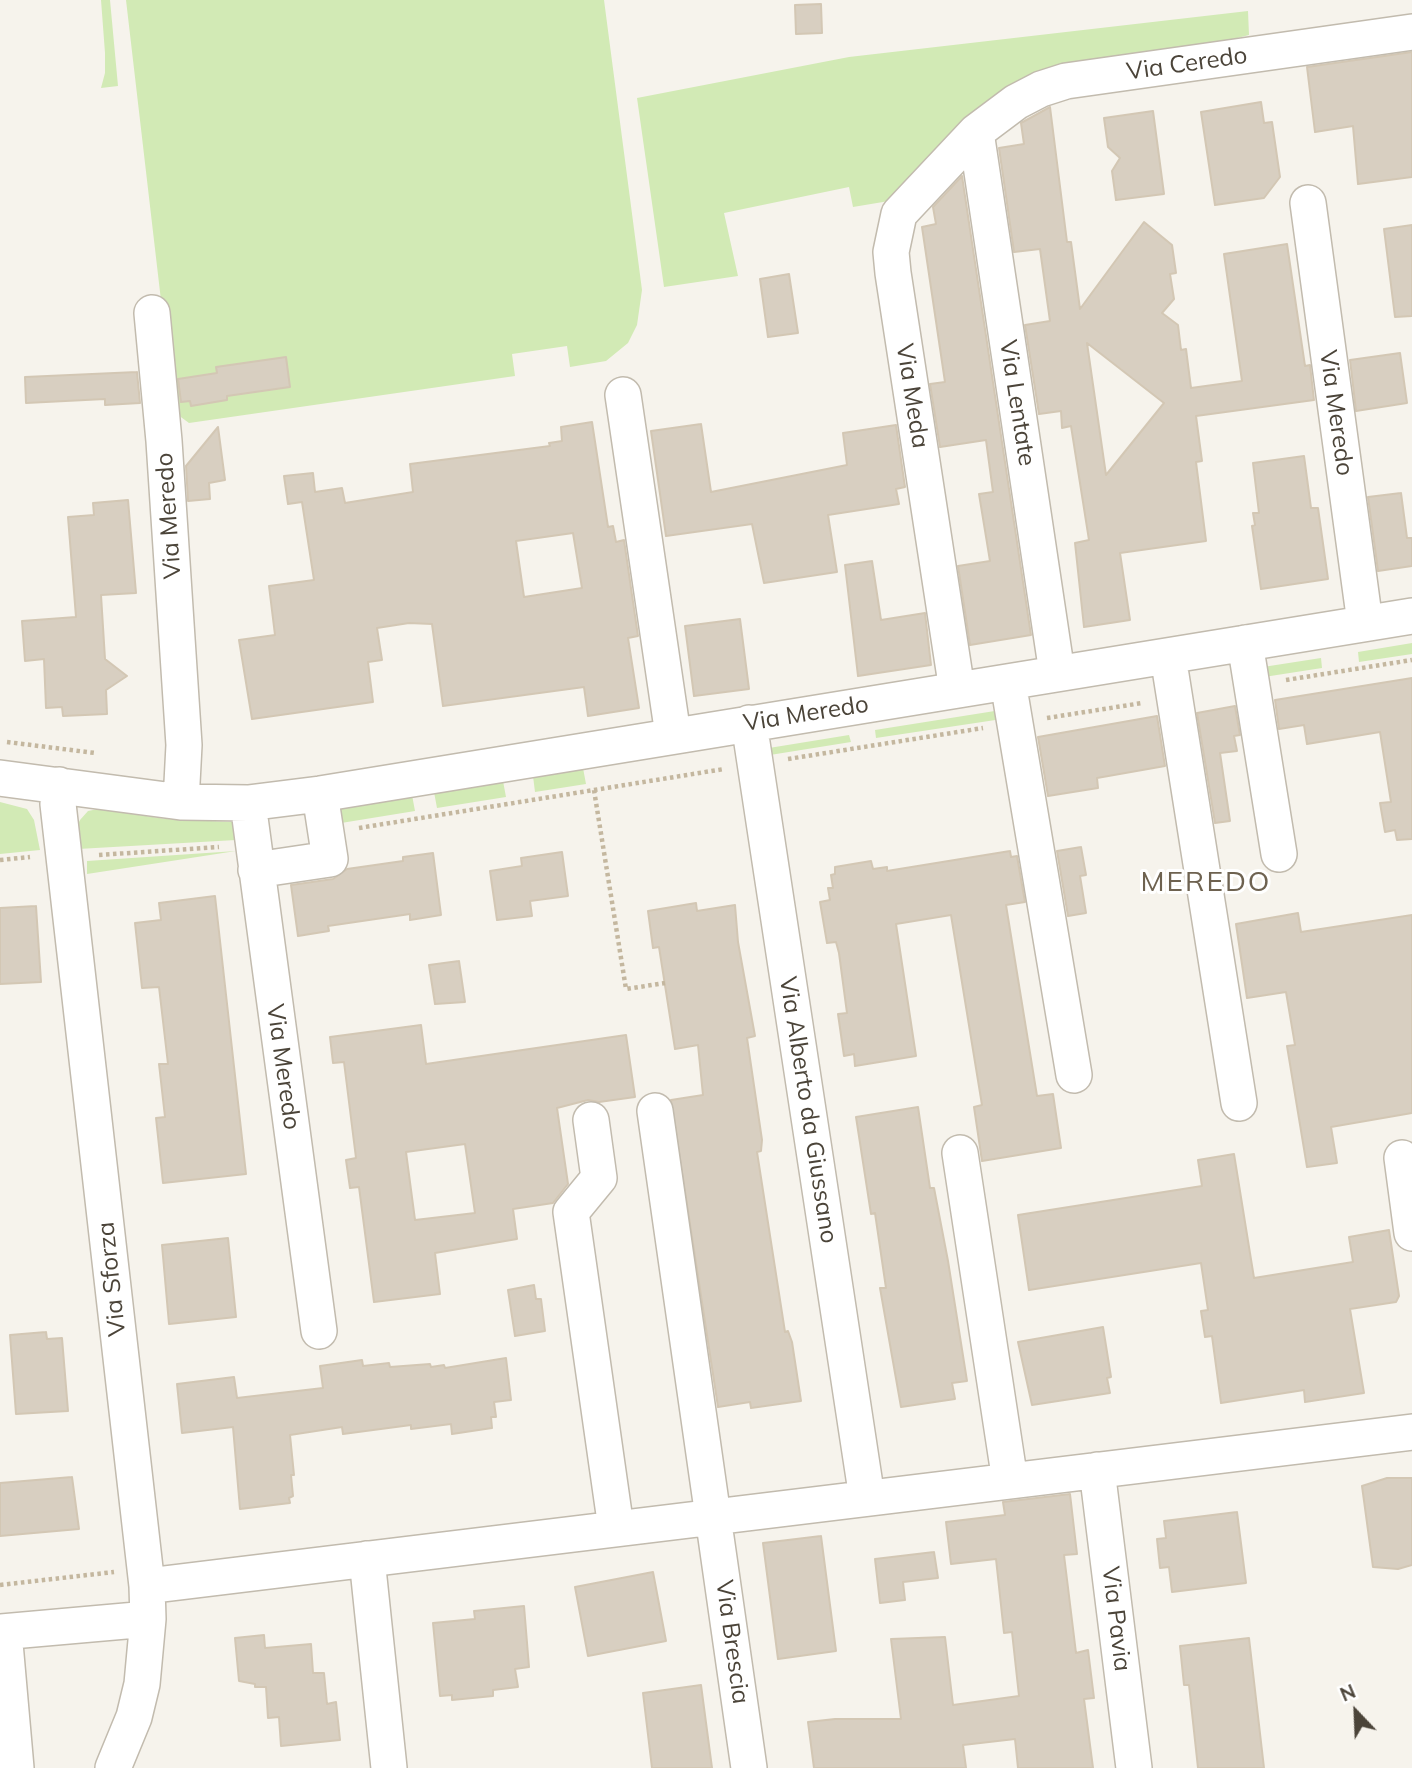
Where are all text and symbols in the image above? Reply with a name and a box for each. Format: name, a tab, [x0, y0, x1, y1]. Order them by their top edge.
street label: Via Ceredo	[1125, 41, 1249, 87]
street label: Via Lentate	[993, 338, 1041, 468]
street label: Via Meda	[890, 342, 934, 450]
street label: Via Meredo	[1313, 348, 1359, 478]
street label: Via Meredo	[150, 452, 188, 580]
street label: Via Meredo	[741, 690, 871, 738]
district label: MEREDO	[1141, 866, 1271, 900]
street label: Via Alberto da Giussano	[773, 975, 843, 1245]
street label: Via Meredo	[260, 1002, 306, 1132]
street label: Via Sforza	[92, 1220, 132, 1338]
street label: Via Pavia	[1095, 1565, 1137, 1673]
street label: Via Brescia	[709, 1578, 755, 1706]
north arrow	[1321, 1677, 1391, 1747]
text: N	[1336, 1679, 1359, 1707]

